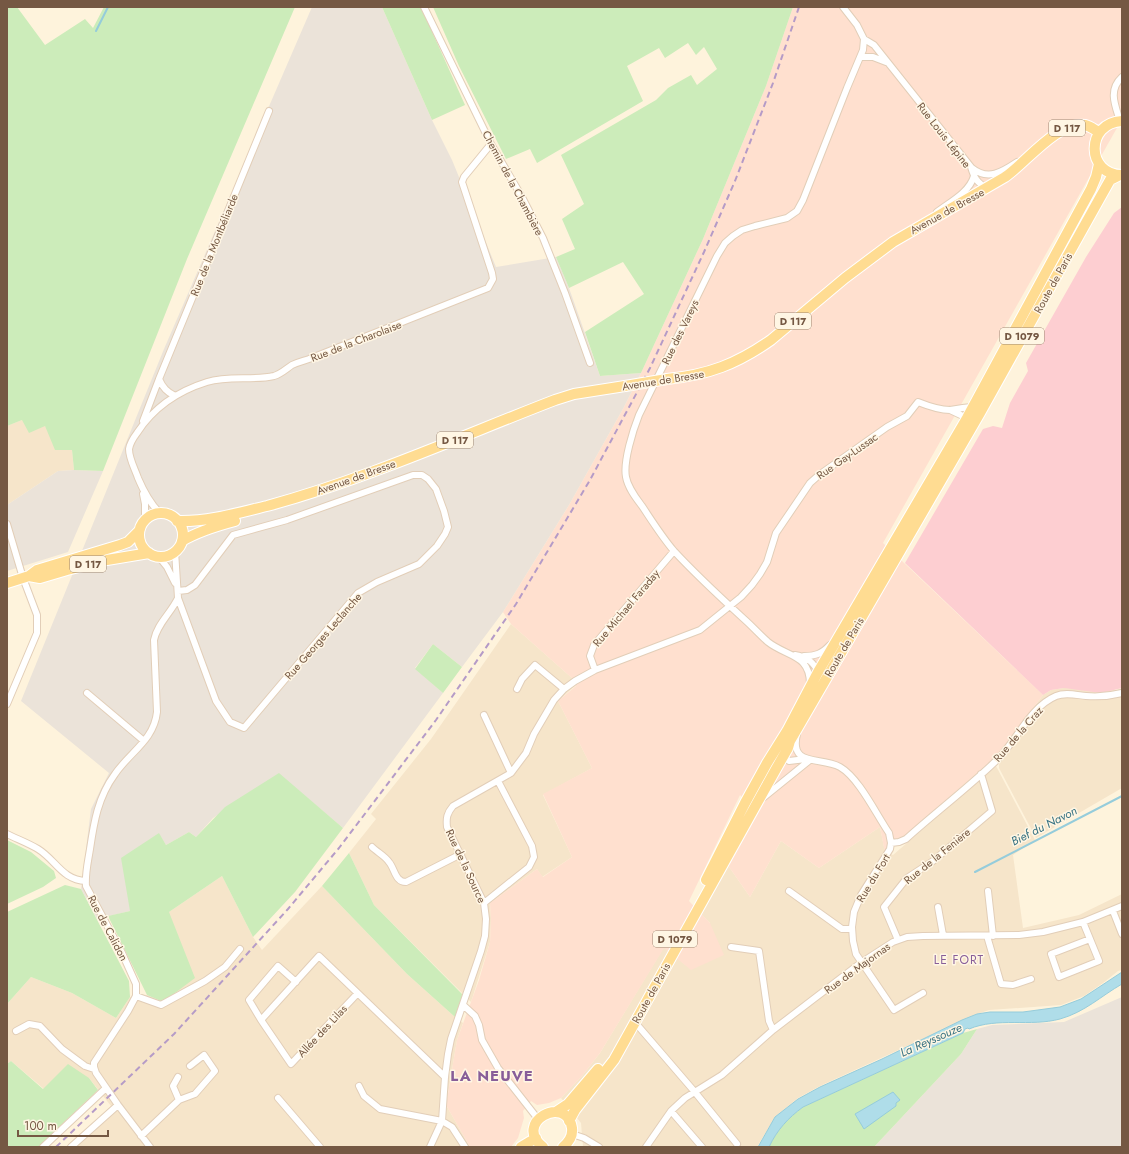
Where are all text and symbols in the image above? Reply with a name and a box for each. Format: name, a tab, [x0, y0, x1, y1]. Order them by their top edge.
street label: Rue Louis Lépine	[913, 99, 975, 171]
road number: D 117	[1049, 120, 1085, 136]
street label: Chemin de la Chambière	[478, 128, 548, 239]
street label: Avenue de Bresse	[907, 184, 987, 238]
street label: Rue de la Montbéliarde	[186, 191, 242, 298]
street label: Route de Paris	[1030, 249, 1076, 316]
street label: Rue des Vareys	[657, 296, 703, 367]
road number: D 117	[775, 313, 811, 329]
street label: Rue de la Charolaise	[308, 316, 404, 366]
road number: D 1079	[1000, 328, 1044, 344]
street label: Avenue de Bresse	[621, 366, 705, 394]
street label: Rue Gay-Lussac	[813, 429, 881, 483]
road number: D 117	[437, 432, 473, 448]
street label: Avenue de Bresse	[314, 455, 398, 499]
road number: D 117	[70, 556, 106, 572]
street label: Rue Michael Faraday	[589, 566, 663, 650]
street label: Rue Georges Leclanche	[281, 589, 366, 683]
street label: Route de Paris	[820, 614, 868, 680]
street label: Rue de la Craz	[989, 703, 1047, 765]
water label: Bief du Navon	[1008, 802, 1080, 850]
street label: Rue de la Fenière	[900, 824, 974, 888]
street label: Rue de la Source	[442, 827, 490, 906]
street label: Rue du Fort	[852, 851, 894, 905]
street label: Rue de Calidon	[84, 892, 132, 964]
road number: D 1079	[653, 931, 697, 947]
street label: Rue de Majornas	[821, 938, 894, 998]
district label: LE FORT	[934, 951, 984, 969]
street label: Route de Paris	[628, 959, 674, 1026]
street label: Allée des Lilas	[293, 1001, 351, 1061]
water label: La Reyssouze	[897, 1018, 965, 1062]
district label: LA NEUVE	[450, 1065, 534, 1087]
scale bar	[18, 1112, 108, 1138]
text: 100 m	[24, 1117, 57, 1135]

